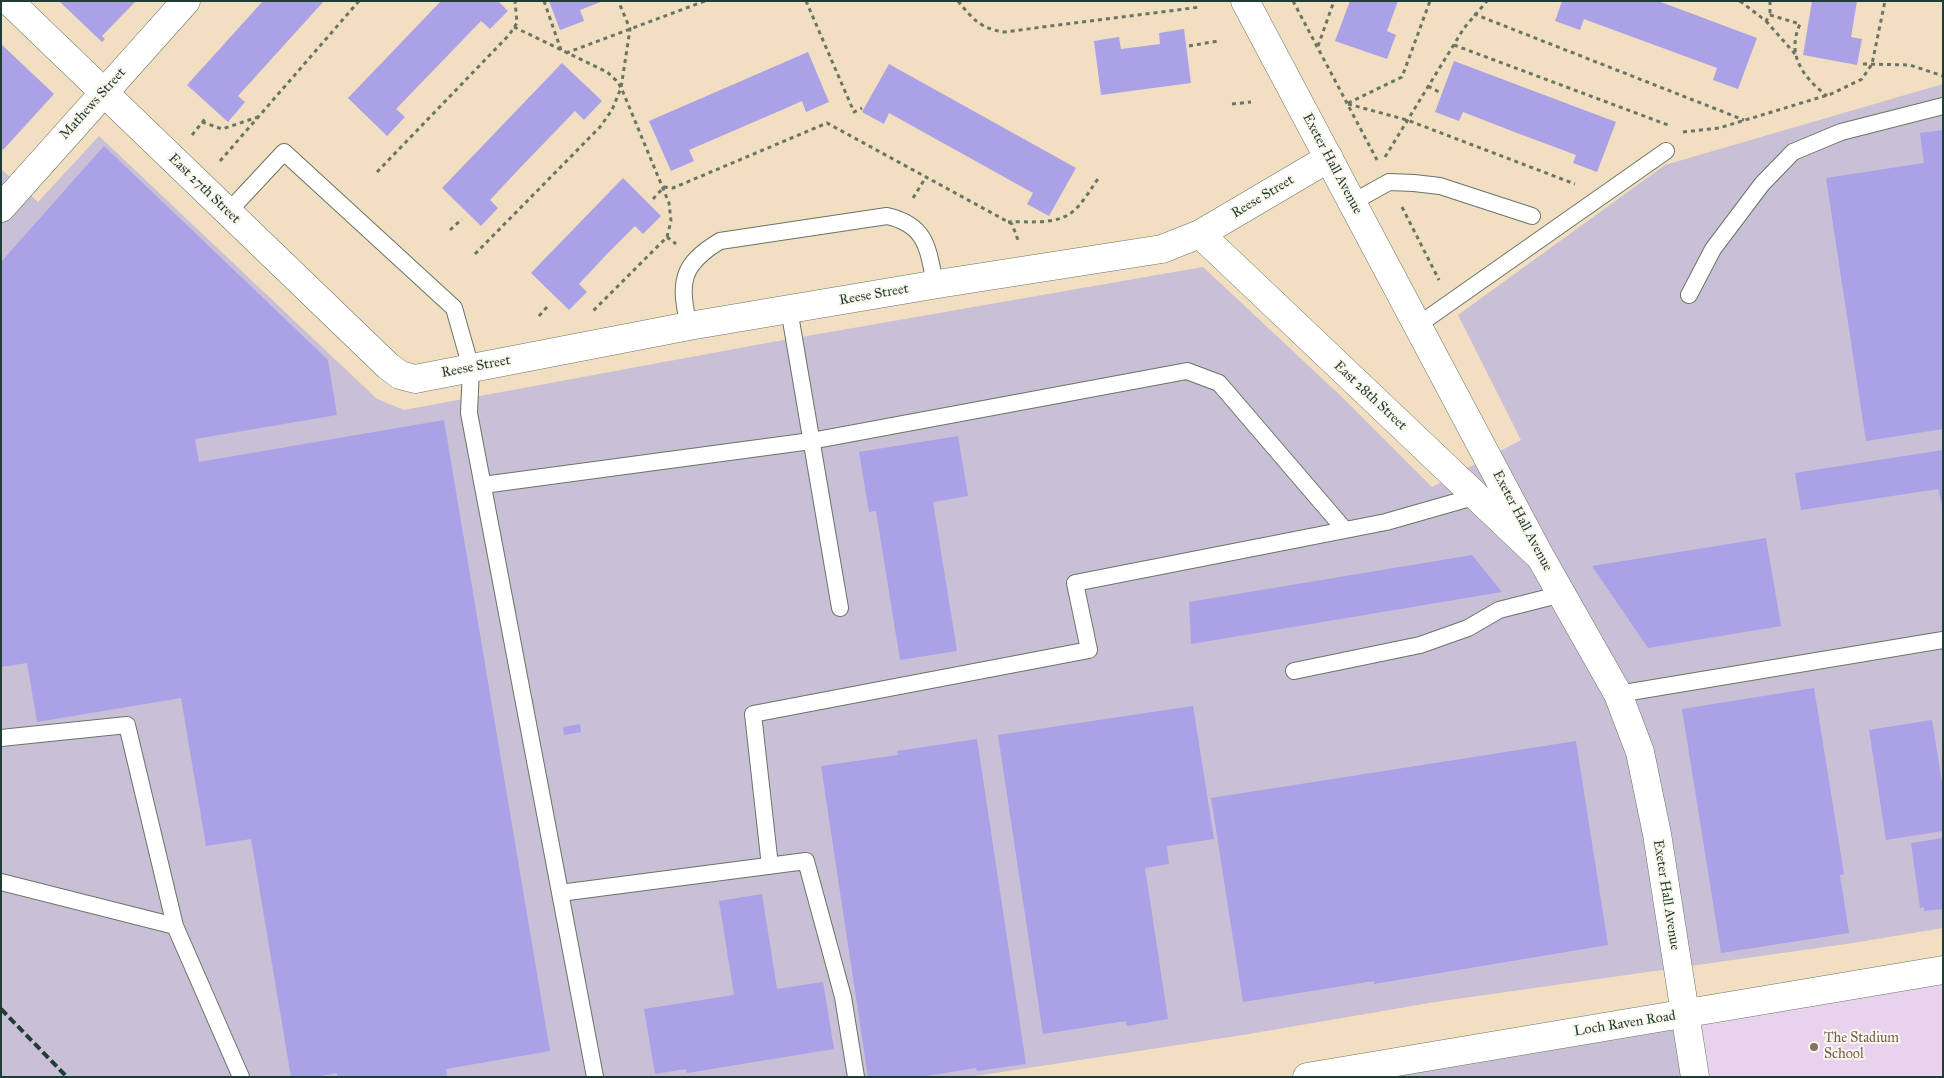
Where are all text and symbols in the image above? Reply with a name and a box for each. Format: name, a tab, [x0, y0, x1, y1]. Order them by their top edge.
street label: Mathews Street	[56, 65, 130, 143]
street label: Exeter Hall Avenue	[1298, 111, 1366, 217]
street label: East 27th Street	[165, 150, 243, 228]
street label: Reese Street	[1229, 172, 1297, 222]
street label: Reese Street	[838, 281, 910, 309]
street label: Reese Street	[440, 352, 512, 382]
street label: East 28th Street	[1330, 358, 1410, 434]
street label: Exeter Hall Avenue	[1488, 468, 1556, 574]
street label: Exeter Hall Avenue	[1649, 839, 1683, 951]
street label: Loch Raven Road	[1573, 1008, 1677, 1040]
place label: The Stadium School	[1824, 1031, 1899, 1064]
marker: The Stadium School	[1808, 1041, 1820, 1053]

